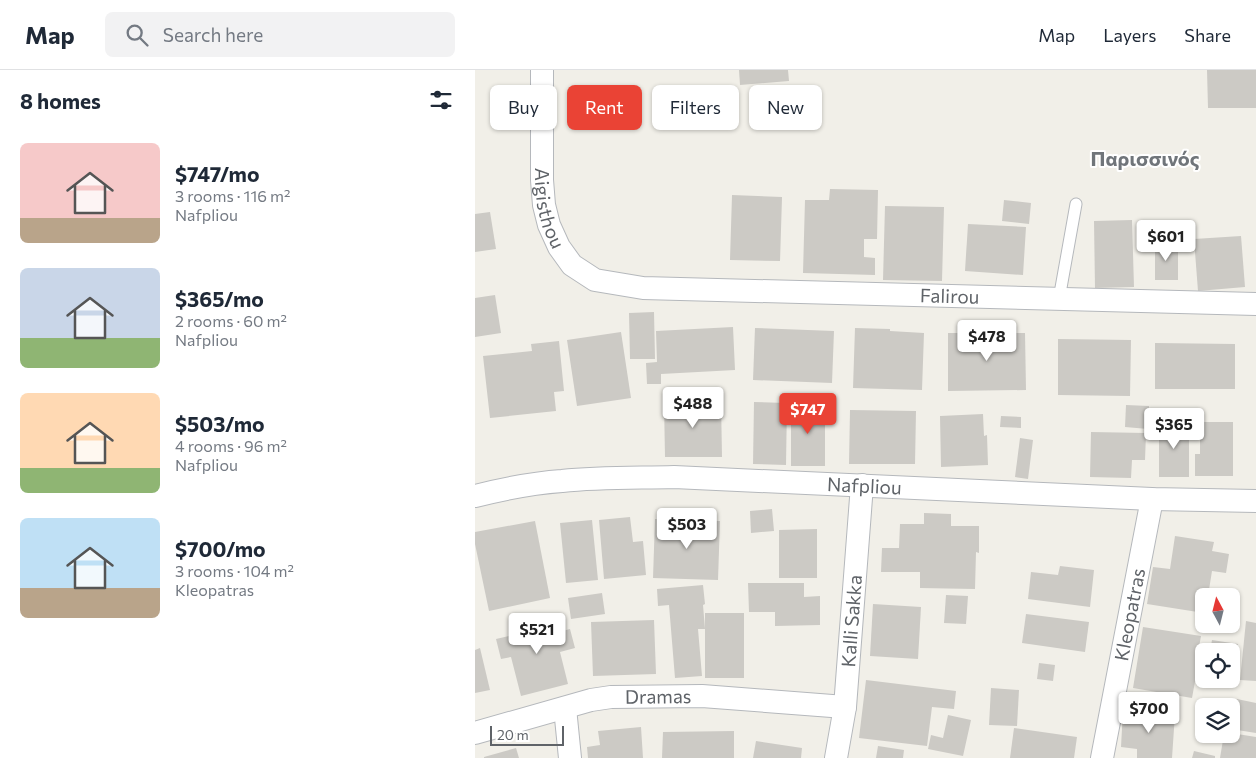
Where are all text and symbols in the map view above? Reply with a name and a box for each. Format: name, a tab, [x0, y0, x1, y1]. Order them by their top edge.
search box	[105, 12, 455, 57]
text: Map	[25, 20, 75, 49]
icon: search	[123, 21, 151, 49]
text: Search here	[163, 23, 263, 46]
text: Map	[1038, 24, 1075, 46]
text: Layers	[1103, 24, 1156, 46]
text: Share	[1184, 24, 1231, 46]
chip: Buy	[490, 85, 557, 130]
chip: Rent	[567, 85, 642, 130]
chip: Filters	[652, 85, 739, 130]
chip: New	[749, 85, 822, 130]
icon: filters	[427, 86, 455, 114]
text: 8 homes	[20, 88, 101, 113]
district label: Παρισσινός	[1091, 146, 1200, 170]
text: $747/mo	[175, 161, 259, 186]
icon: home	[60, 163, 120, 223]
street label: Aigisthou	[531, 168, 570, 252]
text: 3 rooms · 116 m²	[175, 186, 290, 205]
text: Nafpliou	[175, 205, 238, 224]
pin: $601	[1136, 220, 1196, 262]
text: $601	[1148, 226, 1184, 245]
street label: Falirou	[920, 283, 980, 308]
text: $365/mo	[175, 286, 264, 311]
icon: home	[60, 288, 120, 348]
text: 2 rooms · 60 m²	[175, 311, 287, 330]
pin: $478	[957, 320, 1017, 362]
text: $478	[968, 326, 1006, 345]
text: Nafpliou	[175, 330, 238, 349]
pin: $488	[663, 386, 723, 429]
pin: $747	[778, 392, 838, 435]
text: $488	[674, 393, 712, 412]
text: $747	[790, 399, 826, 418]
pin: $365	[1144, 408, 1204, 450]
text: $503/mo	[175, 411, 265, 436]
icon: home	[60, 413, 120, 473]
text: $365	[1155, 414, 1193, 433]
text: 4 rooms · 96 m²	[175, 436, 287, 455]
text: Nafpliou	[175, 455, 238, 474]
street label: Nafpliou	[826, 472, 902, 498]
pin: $503	[657, 508, 717, 550]
text: $503	[668, 514, 706, 533]
text: $700/mo	[175, 536, 266, 561]
icon: home	[60, 538, 120, 598]
text: 3 rooms · 104 m²	[175, 561, 294, 580]
street label: Kleopatras	[1109, 566, 1149, 663]
street label: Kalli Sakka	[836, 574, 866, 668]
text: Kleopatras	[175, 580, 254, 599]
north arrow	[1195, 588, 1240, 632]
map controls	[1195, 588, 1240, 743]
pin: $521	[507, 612, 567, 655]
text: $521	[520, 619, 554, 638]
button: locate	[1195, 643, 1240, 688]
street label: Dramas	[625, 684, 692, 708]
pin: $700	[1119, 692, 1179, 734]
text: $700	[1129, 698, 1169, 717]
button: layers	[1195, 698, 1240, 743]
scale bar	[490, 723, 564, 746]
text: 20 m	[497, 726, 529, 743]

